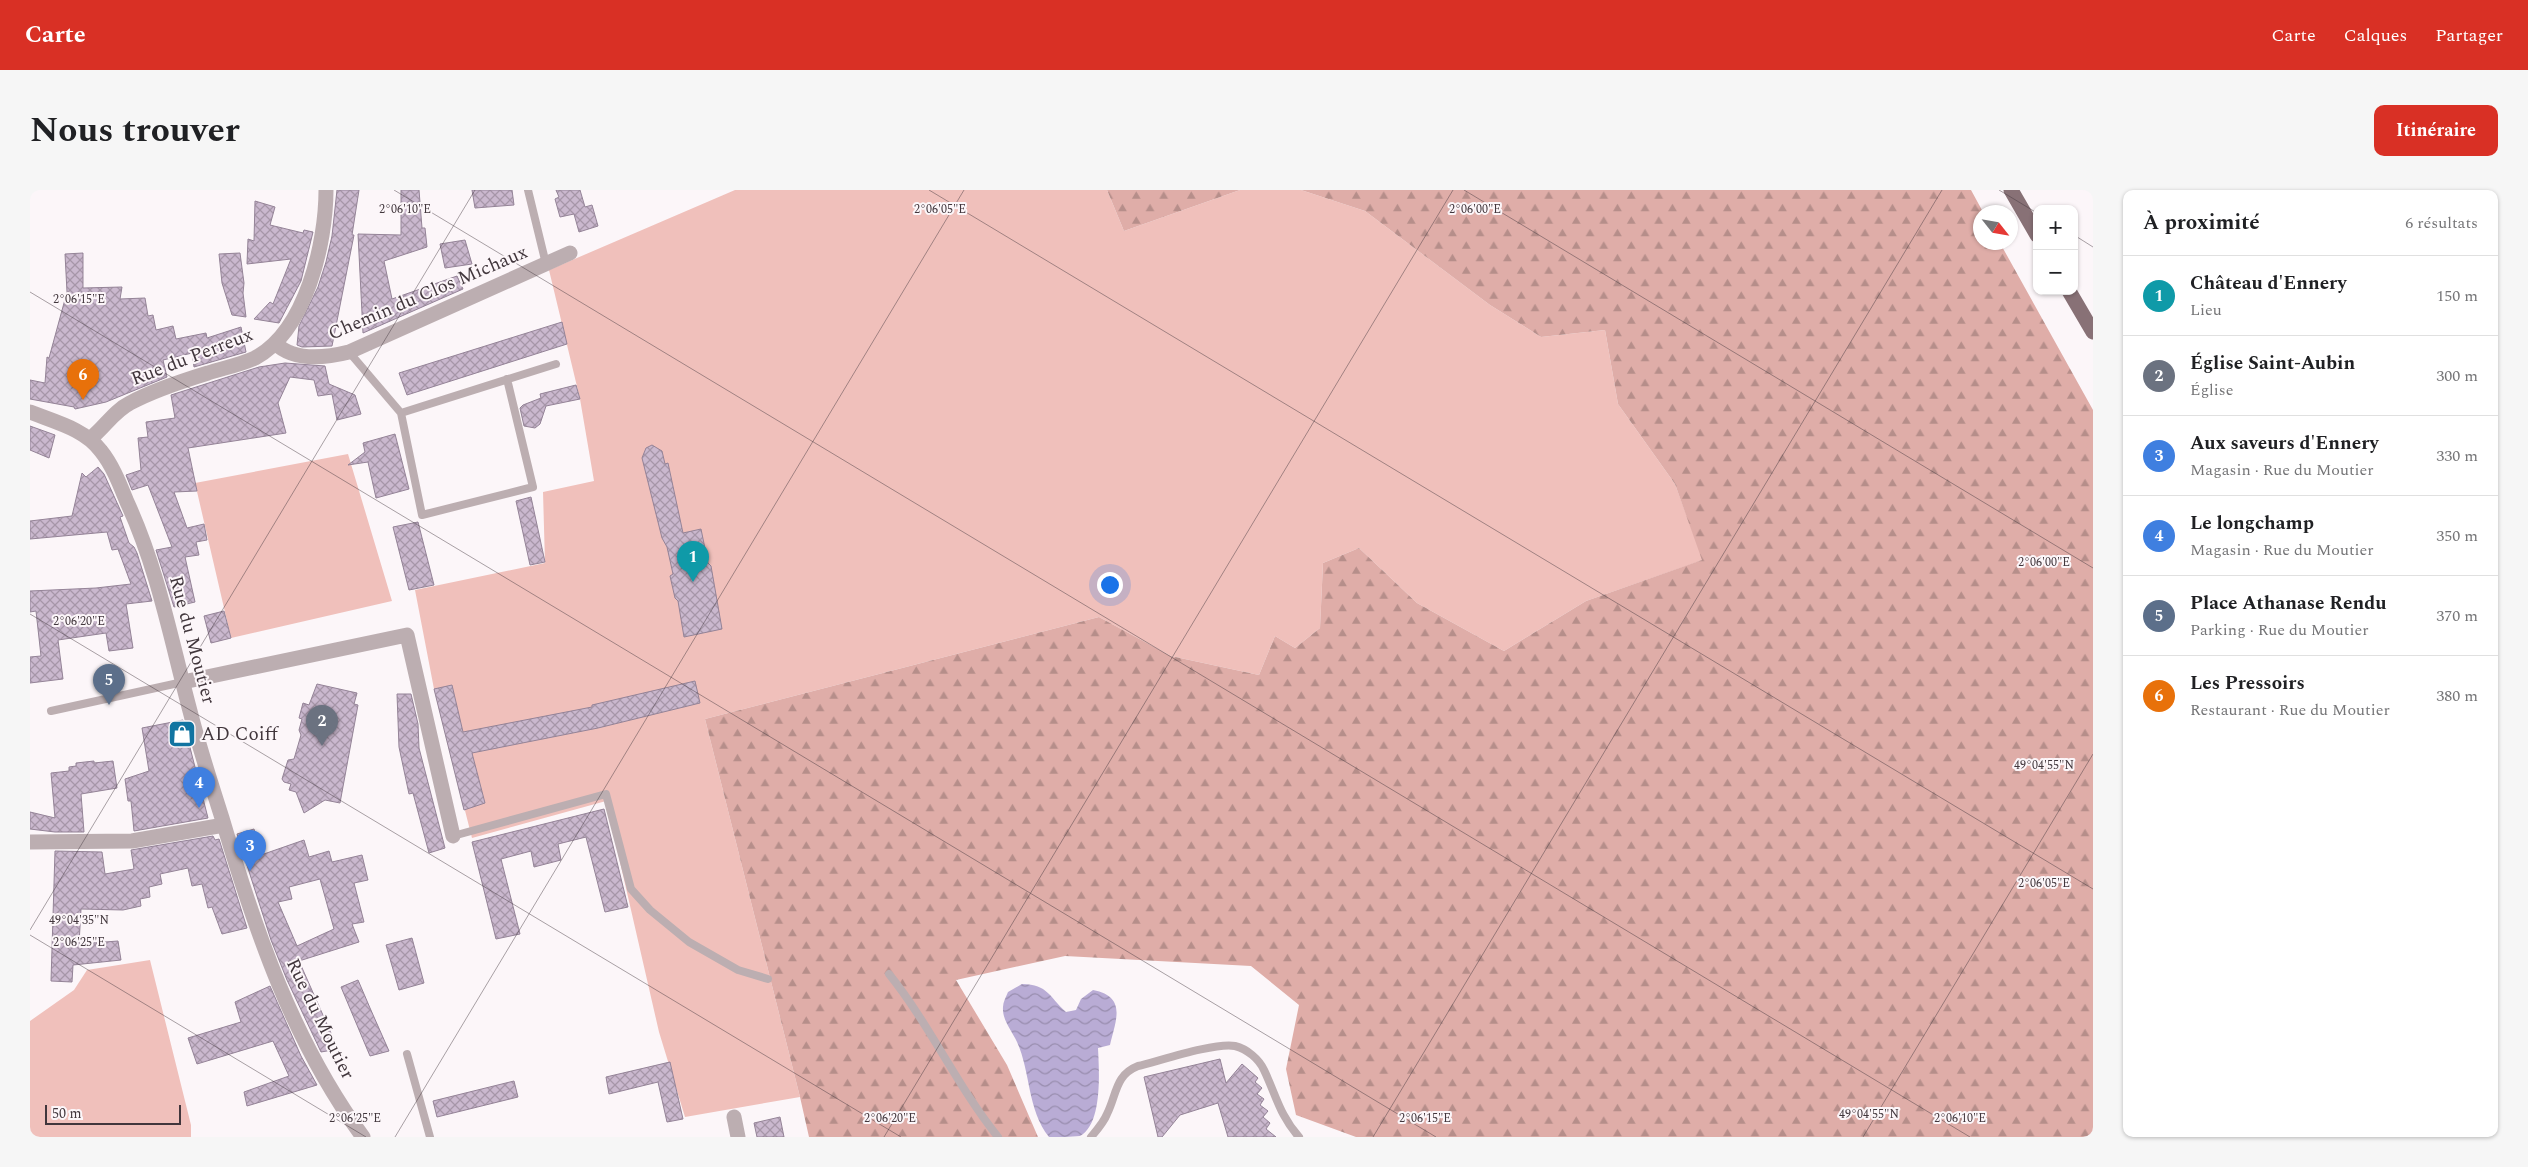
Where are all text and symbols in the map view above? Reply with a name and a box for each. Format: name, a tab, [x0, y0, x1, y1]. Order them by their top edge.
text: Carte	[25, 17, 86, 53]
text: Carte	[2272, 22, 2316, 49]
text: Calques	[2344, 22, 2407, 49]
text: Partager	[2435, 22, 2503, 49]
text: Nous trouver	[30, 104, 240, 157]
button: Itinéraire	[2374, 105, 2498, 156]
text: 2°06'10"E	[379, 200, 431, 219]
text: 2°06'05"E	[914, 200, 966, 219]
text: 2°06'00"E	[1449, 200, 1501, 219]
north arrow	[1973, 205, 2018, 250]
map controls	[2033, 205, 2078, 295]
button: +	[2033, 205, 2078, 250]
text: À proximité	[2143, 207, 2260, 239]
text: 6 résultats	[2405, 211, 2478, 235]
street label: Chemin du Clos Michaux	[324, 238, 532, 348]
button: −	[2033, 250, 2078, 295]
text: Château d'Ennery	[2190, 269, 2346, 298]
text: 1	[2155, 284, 2163, 308]
text: 150 m	[2436, 284, 2478, 308]
text: 2°06'15"E	[53, 290, 105, 309]
text: Lieu	[2190, 298, 2222, 322]
street label: Rue du Perreux	[127, 320, 257, 394]
text: Église Saint-Aubin	[2190, 349, 2355, 378]
pin: 6	[67, 359, 99, 400]
text: 2	[2155, 364, 2163, 388]
text: 300 m	[2436, 364, 2478, 388]
text: Église	[2190, 378, 2233, 402]
text: Aux saveurs d'Ennery	[2190, 429, 2379, 458]
text: 3	[2155, 444, 2163, 468]
text: 330 m	[2436, 444, 2478, 468]
text: Magasin · Rue du Moutier	[2190, 458, 2374, 482]
text: Le longchamp	[2190, 509, 2314, 538]
text: 4	[2155, 524, 2163, 548]
text: 350 m	[2436, 524, 2478, 548]
text: Magasin · Rue du Moutier	[2190, 538, 2374, 562]
pin: 1	[677, 541, 709, 582]
text: 2°06'00"E	[2018, 553, 2070, 572]
your location	[1097, 572, 1123, 598]
street label: Rue du Moutier	[161, 573, 223, 708]
text: Place Athanase Rendu	[2190, 589, 2386, 618]
text: 5	[2155, 604, 2163, 628]
text: 370 m	[2436, 604, 2478, 628]
text: 2°06'20"E	[53, 612, 105, 631]
text: Parking · Rue du Moutier	[2190, 618, 2369, 642]
pin: 5	[93, 664, 125, 705]
text: Les Pressoirs	[2190, 669, 2305, 698]
text: 6	[2155, 684, 2163, 708]
text: 380 m	[2436, 684, 2478, 708]
text: Restaurant · Rue du Moutier	[2190, 698, 2390, 722]
pin: 2	[306, 705, 338, 746]
shop icon: AD Coiff	[167, 719, 197, 749]
place label: AD Coiff	[201, 720, 280, 749]
text: 49°04'55"N	[2014, 756, 2074, 775]
pin: 4	[183, 767, 215, 808]
pin: 3	[234, 830, 266, 871]
text: 2°06'05"E	[2018, 874, 2070, 893]
text: 49°04'35"N	[49, 911, 109, 930]
text: 2°06'25"E	[53, 933, 105, 952]
street label: Rue du Moutier	[278, 953, 362, 1085]
scale bar	[45, 1102, 181, 1125]
text: 50 m	[52, 1103, 82, 1124]
text: 49°04'55"N	[1839, 1105, 1899, 1124]
text: 2°06'25"E	[329, 1109, 381, 1128]
text: 2°06'20"E	[864, 1109, 916, 1128]
text: 2°06'15"E	[1399, 1109, 1451, 1128]
text: 2°06'10"E	[1934, 1109, 1986, 1128]

